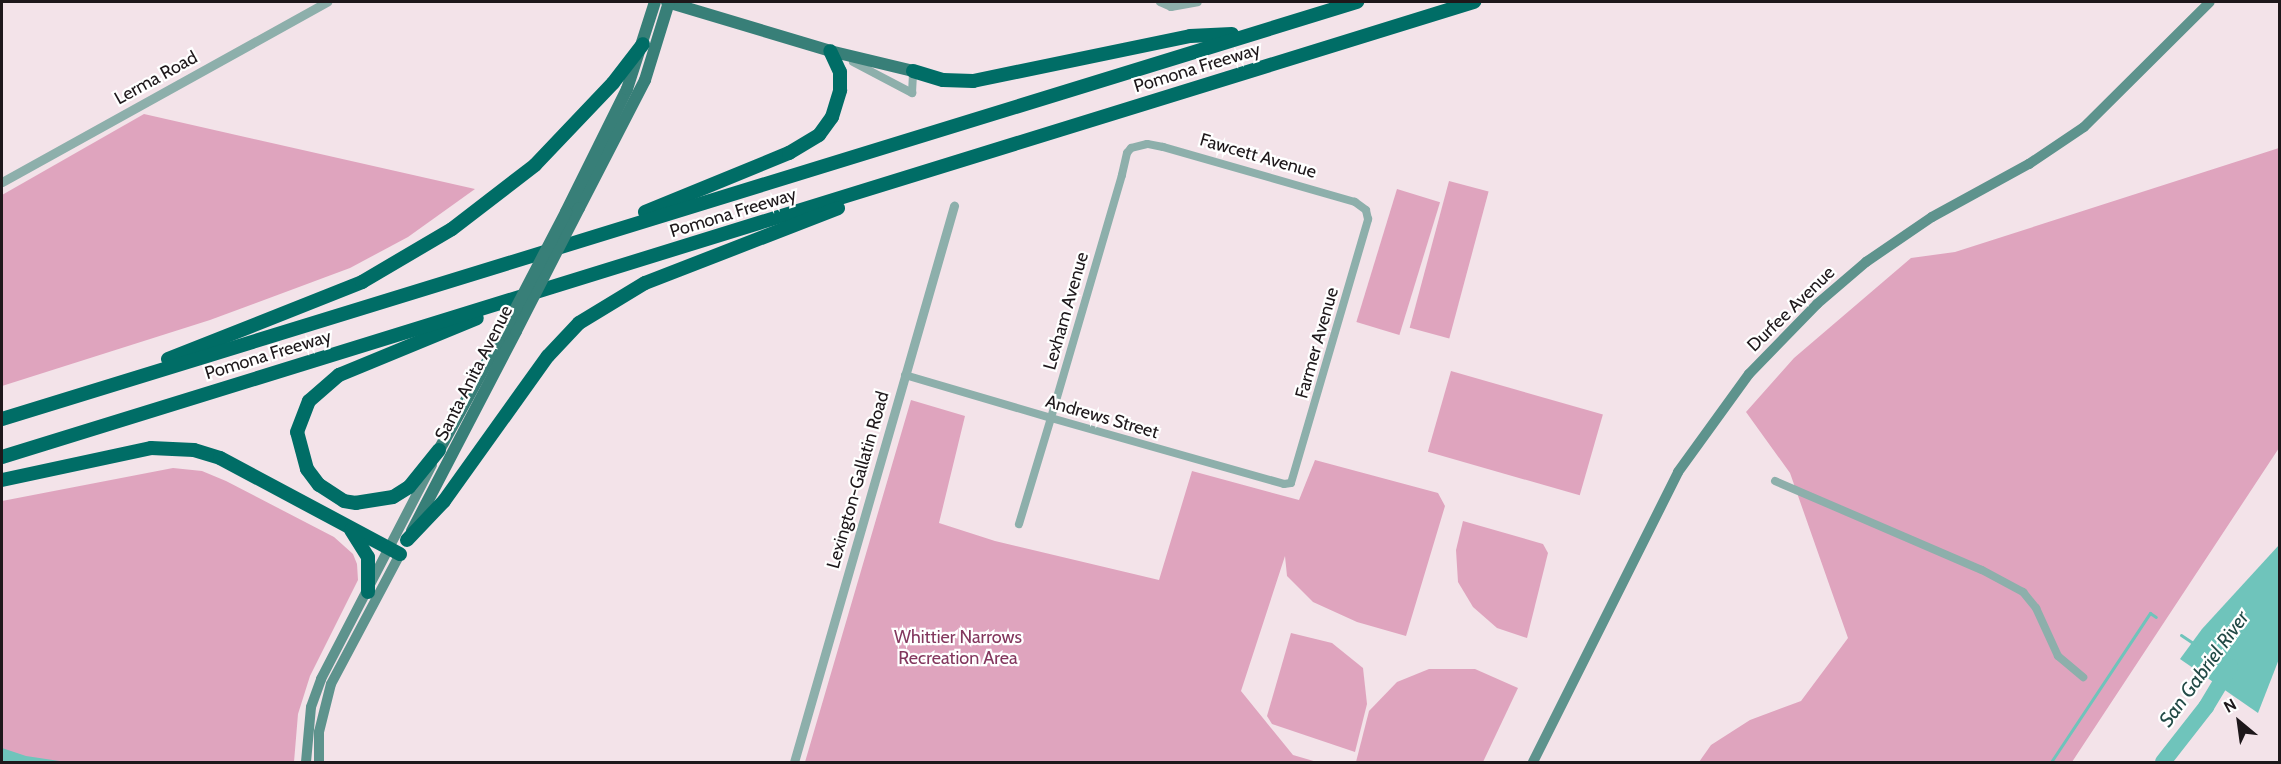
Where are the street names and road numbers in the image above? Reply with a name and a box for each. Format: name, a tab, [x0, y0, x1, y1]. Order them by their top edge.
street label: Pomona Freeway	[1131, 38, 1263, 98]
street label: Lerma Road	[111, 46, 201, 110]
street label: Fawcett Avenue	[1197, 129, 1319, 183]
street label: Pomona Freeway	[667, 183, 799, 243]
street label: Lexham Avenue	[1039, 249, 1093, 373]
street label: Durfee Avenue	[1743, 262, 1839, 356]
street label: Farmer Avenue	[1291, 285, 1343, 401]
street label: Santa Anita Avenue	[431, 302, 517, 444]
street label: Pomona Freeway	[202, 325, 334, 385]
street label: Lexington-Gallatin Road	[822, 389, 894, 571]
street label: Andrews Street	[1043, 391, 1161, 443]

